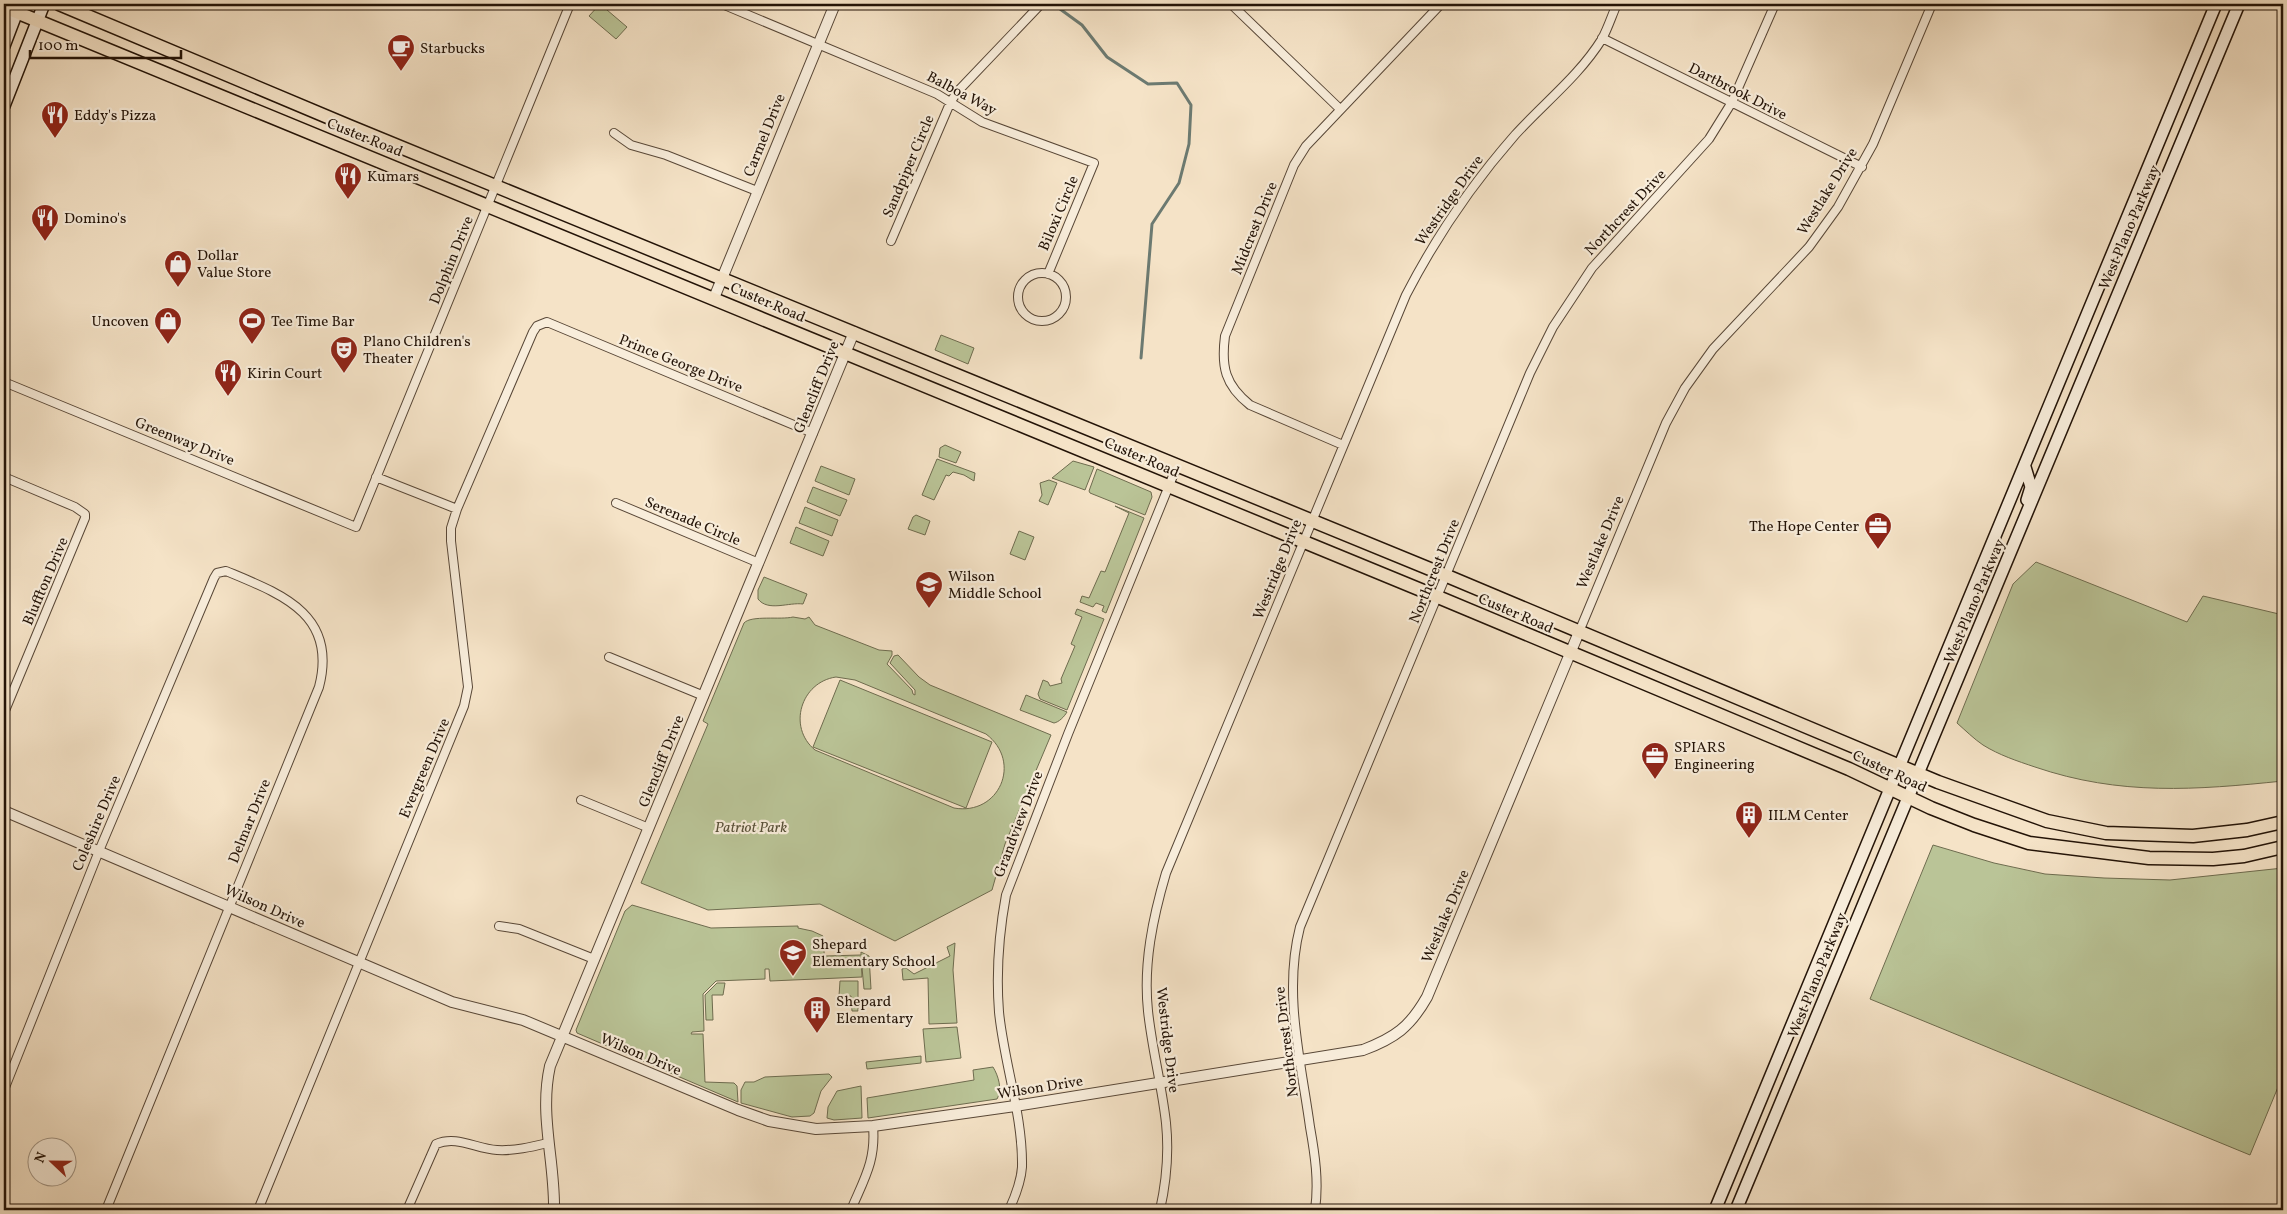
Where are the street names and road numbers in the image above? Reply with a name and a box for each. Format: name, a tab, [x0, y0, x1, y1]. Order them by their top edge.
street label: Dartbrook Drive	[1684, 58, 1790, 126]
street label: Balboa Way	[923, 67, 1000, 122]
street label: Carmel Drive	[739, 91, 792, 180]
street label: Sandpiper Circle	[878, 112, 940, 221]
street label: Custer Road	[323, 114, 405, 163]
street label: Westlake Drive	[1793, 144, 1863, 239]
street label: Westridge Drive	[1411, 151, 1489, 250]
street label: West Plano Parkway	[2095, 162, 2166, 293]
street label: Northcrest Drive	[1581, 165, 1672, 261]
street label: Biloxi Circle	[1034, 173, 1085, 254]
street label: Midcrest Drive	[1227, 179, 1284, 278]
street label: Dolphin Drive	[425, 213, 480, 308]
street label: Custer Road	[726, 278, 808, 329]
street label: Prince George Drive	[615, 330, 746, 399]
street label: Glencliff Drive	[789, 338, 845, 437]
street label: Greenway Drive	[131, 413, 237, 472]
street label: Custer Road	[1100, 433, 1182, 484]
street label: Serenade Circle	[641, 493, 744, 552]
street label: Westlake Drive	[1572, 493, 1630, 592]
street label: Westridge Drive	[1249, 516, 1308, 623]
street label: Northcrest Drive	[1405, 516, 1466, 627]
street label: Bluffton Drive	[18, 534, 74, 629]
street label: West Plano Parkway	[1940, 536, 2011, 667]
street label: Custer Road	[1474, 589, 1556, 640]
street label: Glencliff Drive	[634, 712, 690, 811]
street label: Evergreen Drive	[395, 715, 456, 822]
street label: Custer Road	[1849, 746, 1930, 799]
street label: Grandview Drive	[989, 768, 1049, 881]
street label: Coleshire Drive	[68, 772, 127, 875]
street label: Delmar Drive	[224, 776, 277, 867]
street label: Westlake Drive	[1417, 867, 1475, 966]
street label: Wilson Drive	[221, 880, 308, 935]
street label: West Plano Parkway	[1784, 910, 1853, 1041]
street label: Northcrest Drive	[1270, 985, 1305, 1098]
street label: Westridge Drive	[1150, 986, 1183, 1094]
street label: Wilson Drive	[596, 1029, 684, 1082]
street label: Wilson Drive	[996, 1071, 1085, 1106]

